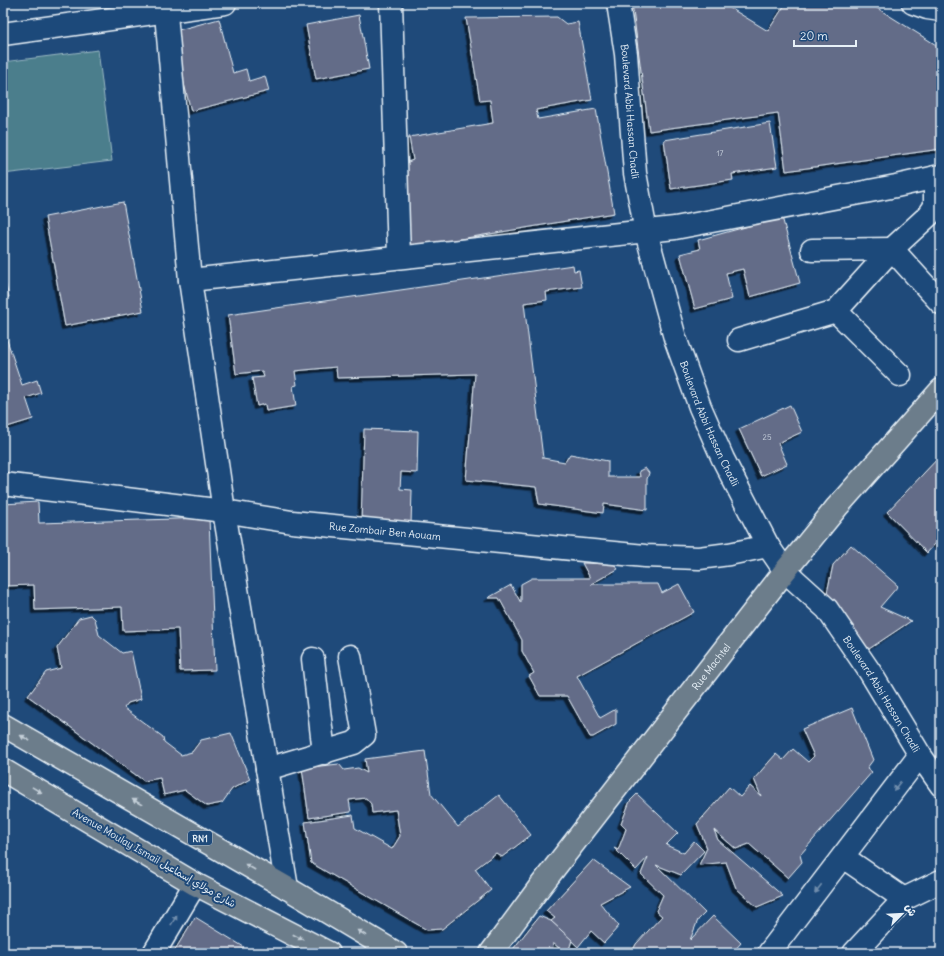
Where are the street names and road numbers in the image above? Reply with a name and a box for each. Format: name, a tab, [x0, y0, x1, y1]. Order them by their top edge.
street label: Boulevard Abbi Hassan Chadli	[618, 43, 642, 180]
street label: Boulevard Abbi Hassan Chadli	[677, 359, 742, 488]
street label: Rue Zombair Ben Aouam	[329, 519, 442, 543]
street label: Boulevard Abbi Hassan Chadli	[841, 633, 923, 754]
street label: Rue Machtel	[689, 641, 733, 692]
street label: Avenue Moulay Ismail شارع مولاي إسماعيل	[69, 806, 238, 912]
road number: RN1	[188, 831, 212, 845]

